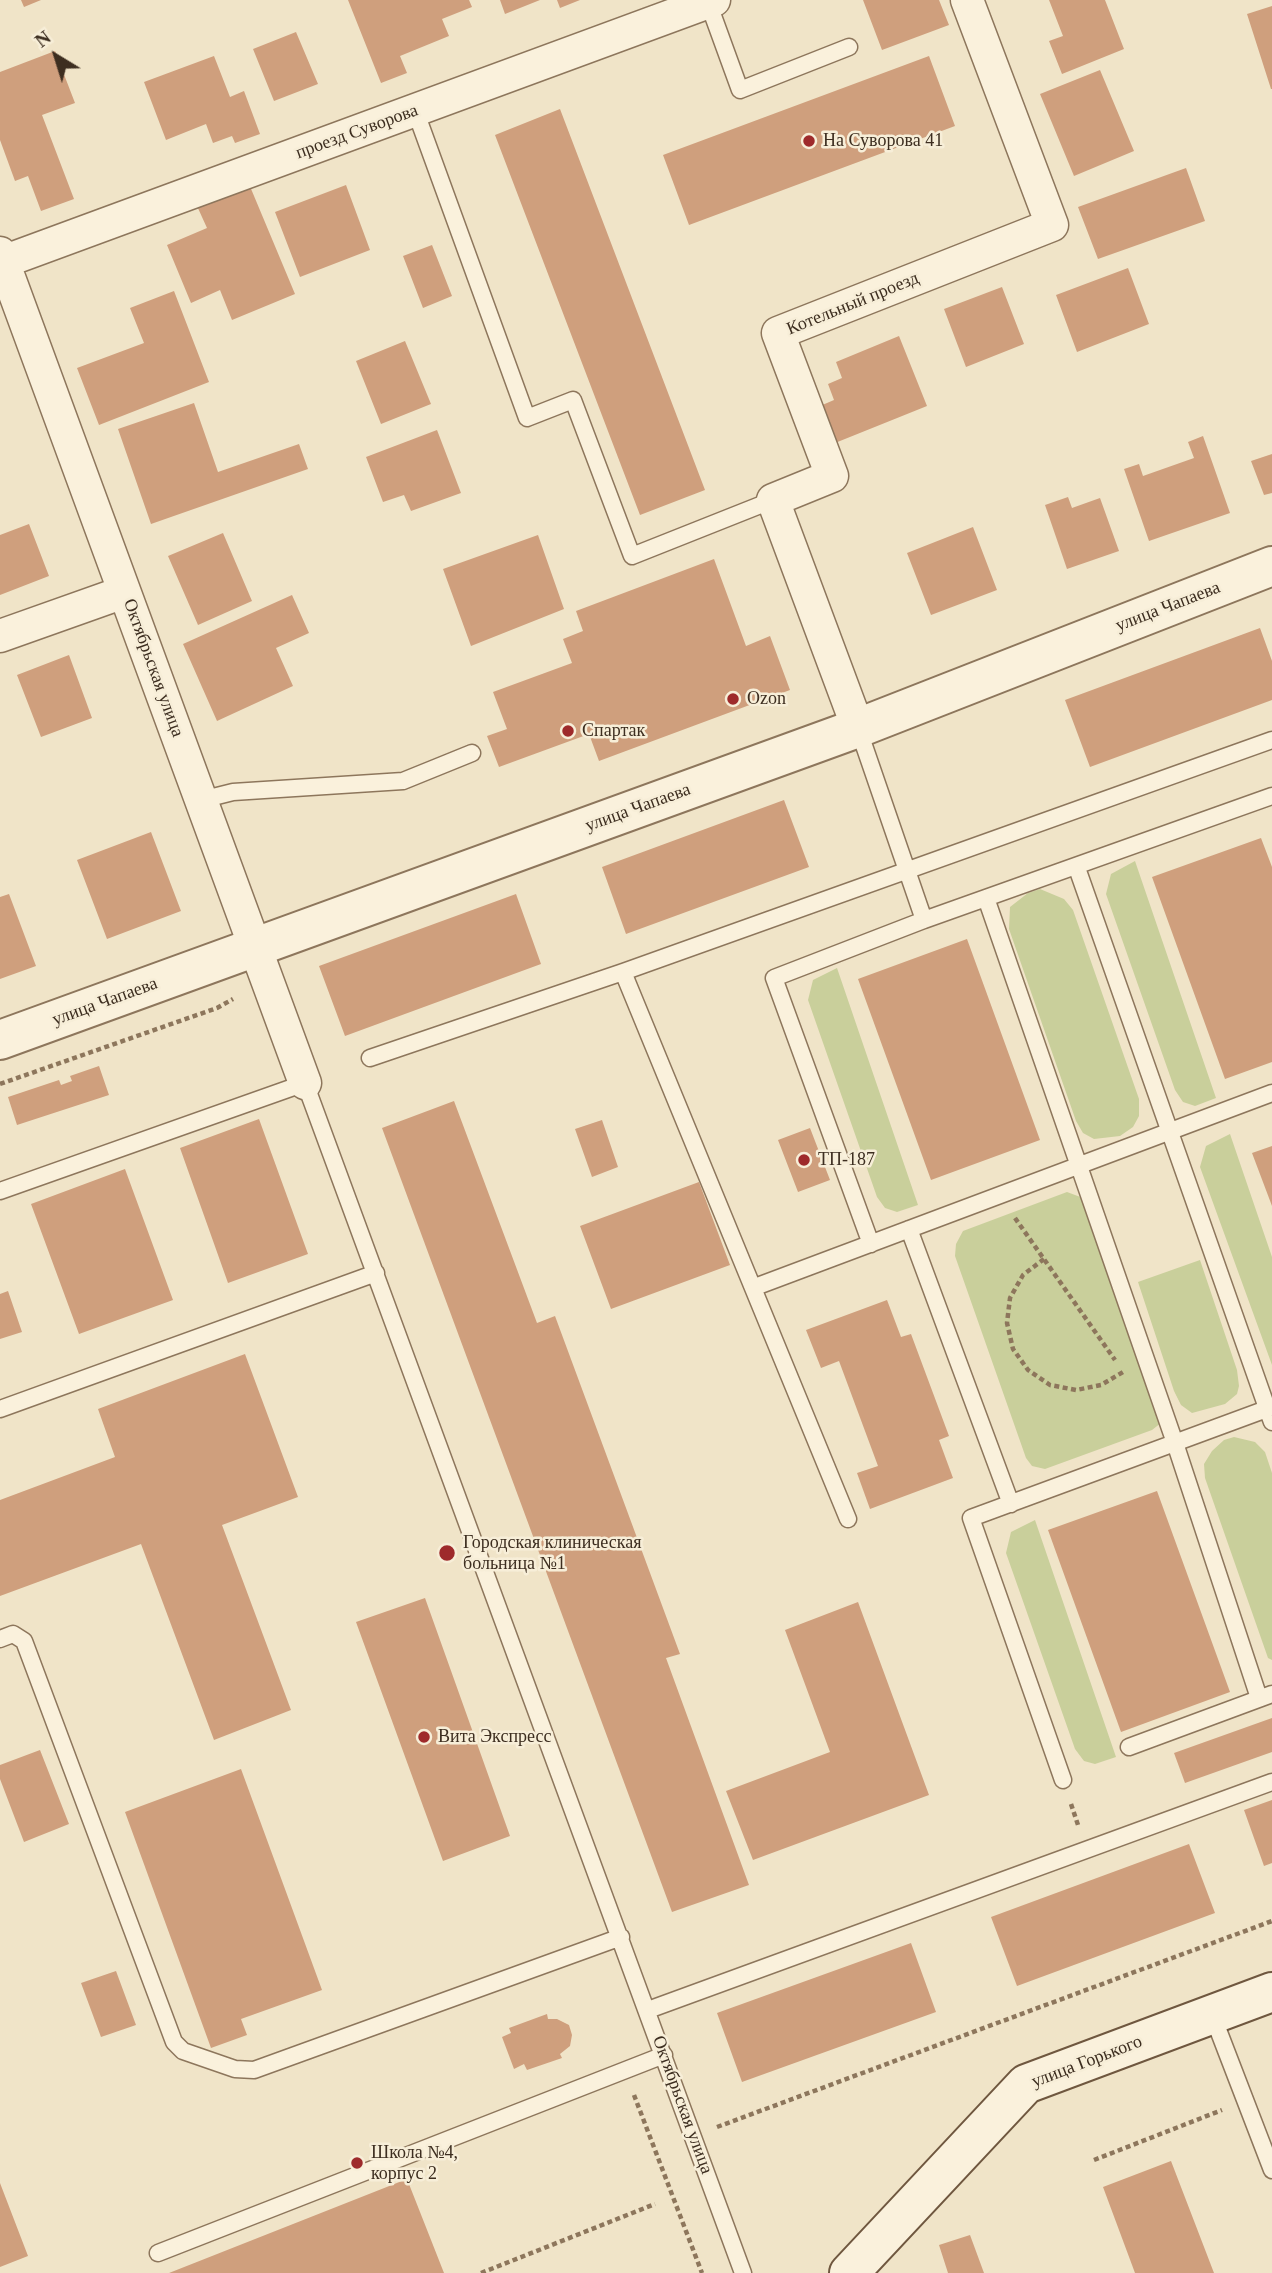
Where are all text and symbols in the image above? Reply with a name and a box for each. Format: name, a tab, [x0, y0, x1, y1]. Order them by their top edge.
north arrow	[21, 21, 91, 91]
text: N	[31, 27, 55, 52]
street label: проезд Суворова	[293, 100, 421, 164]
place label: На Суворова 41	[823, 130, 943, 152]
marker: На Суворова 41	[801, 133, 817, 149]
street label: Котельный проезд	[784, 268, 922, 340]
street label: улица Чапаева	[1113, 577, 1223, 637]
street label: Октябрьская улица	[118, 596, 188, 740]
place label: Ozon	[747, 688, 786, 710]
marker: Ozon	[725, 691, 741, 707]
place label: Спартак	[582, 720, 645, 742]
marker: Спартак	[560, 723, 576, 739]
street label: улица Чапаева	[583, 779, 693, 837]
street label: улица Чапаева	[50, 973, 160, 1031]
place label: ТП-187	[818, 1149, 875, 1171]
marker: ТП-187	[796, 1152, 812, 1168]
place label: Городская клиническая больница №1	[463, 1532, 642, 1574]
marker: Городская клиническая больница №1	[437, 1543, 457, 1563]
place label: Вита Экспресс	[438, 1726, 551, 1748]
marker: Вита Экспресс	[416, 1729, 432, 1745]
street label: улица Горького	[1029, 2031, 1145, 2093]
street label: Октябрьская улица	[647, 2033, 717, 2177]
place label: Школа №4, корпус 2	[371, 2142, 458, 2184]
marker: Школа №4, корпус 2	[349, 2155, 365, 2171]

